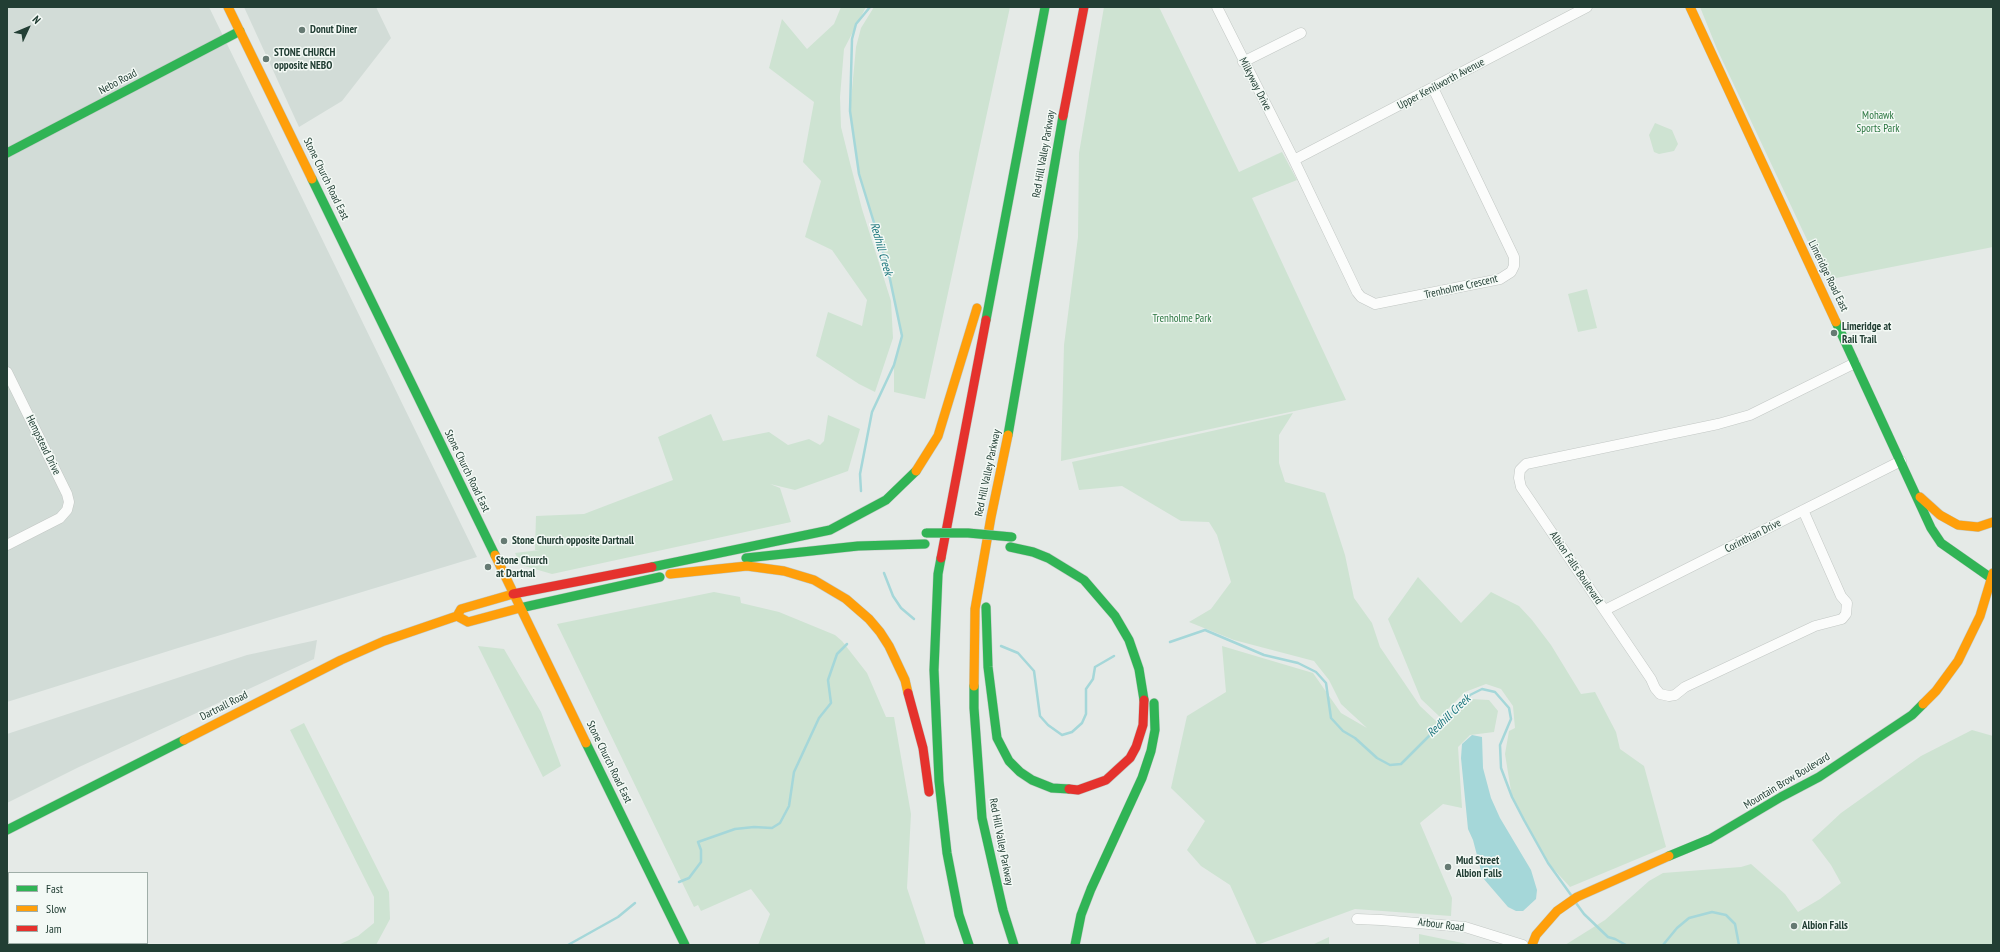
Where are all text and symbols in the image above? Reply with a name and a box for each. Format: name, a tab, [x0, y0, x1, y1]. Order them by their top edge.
north arrow	[8, 8, 48, 48]
text: N	[30, 13, 44, 27]
place label: Donut Diner	[310, 23, 357, 37]
marker: Donut Diner	[297, 25, 307, 35]
place label: STONE CHURCH opposite NEBO	[274, 46, 335, 72]
marker: STONE CHURCH opposite NEBO	[261, 54, 271, 64]
street label: Milkyway Drive	[1236, 55, 1274, 113]
street label: Upper Kenilworth Avenue	[1395, 55, 1487, 113]
street label: Nebo Road	[97, 67, 139, 97]
street label: Red Hill Valley Parkway	[1030, 109, 1058, 199]
park label: Mohawk Sports Park	[1857, 109, 1899, 135]
street label: Stone Church Road East	[300, 136, 352, 222]
water label: Redhill Creek	[867, 221, 895, 277]
street label: Limeridge Road East	[1805, 238, 1851, 314]
street label: Trenholme Crescent	[1423, 272, 1499, 302]
park label: Trenholme Park	[1153, 312, 1211, 326]
place label: Limeridge at Rail Trail	[1842, 320, 1891, 346]
marker: Limeridge at Rail Trail	[1829, 328, 1839, 338]
street label: Hempstead Drive	[23, 413, 63, 477]
street label: Stone Church Road East	[441, 428, 493, 514]
street label: Red Hill Valley Parkway	[972, 428, 1004, 518]
street label: Corinthian Drive	[1723, 516, 1783, 556]
street label: Albion Falls Boulevard	[1547, 529, 1605, 607]
place label: Stone Church opposite Dartnall	[512, 534, 634, 548]
marker: Stone Church opposite Dartnall	[499, 536, 509, 546]
place label: Stone Church at Dartnal	[496, 554, 548, 580]
marker: Stone Church at Dartnal	[483, 562, 493, 572]
street label: Dartnall Road	[198, 688, 250, 724]
water label: Redhill Creek	[1424, 692, 1474, 740]
street label: Stone Church Road East	[583, 719, 635, 805]
street label: Mountain Brow Boulevard	[1742, 750, 1832, 812]
street label: Red Hill Valley Parkway	[986, 797, 1016, 887]
place label: Mud Street Albion Falls	[1456, 854, 1502, 880]
marker: Mud Street Albion Falls	[1443, 862, 1453, 872]
legend	[8, 872, 148, 944]
text: Fast	[46, 881, 63, 896]
text: Slow	[46, 901, 66, 916]
street label: Arbour Road	[1417, 916, 1465, 934]
place label: Albion Falls	[1802, 919, 1848, 933]
text: Jam	[46, 921, 62, 936]
marker: Albion Falls	[1789, 921, 1799, 931]

